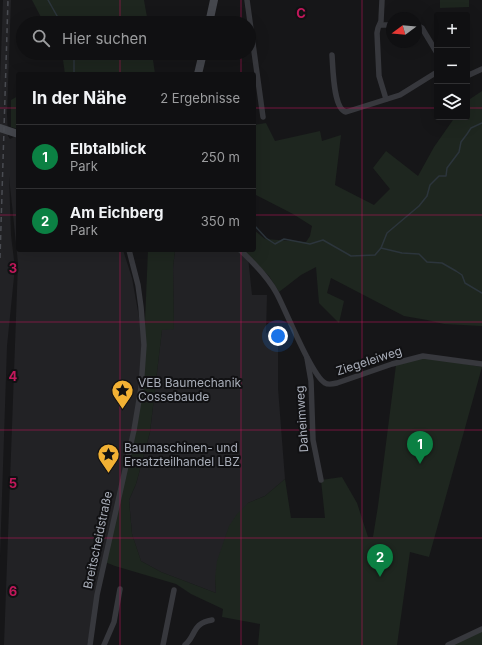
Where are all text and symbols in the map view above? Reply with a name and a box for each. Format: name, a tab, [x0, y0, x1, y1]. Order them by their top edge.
text: C	[296, 5, 306, 21]
north arrow	[386, 12, 422, 48]
map controls	[434, 12, 470, 120]
button: +	[434, 12, 470, 48]
search box	[16, 16, 256, 60]
icon: search	[30, 27, 52, 49]
text: Hier suchen	[62, 29, 147, 48]
button: −	[434, 48, 470, 84]
button: layers	[434, 84, 470, 120]
text: In der Nähe	[32, 88, 127, 108]
text: 2 Ergebnisse	[160, 90, 240, 106]
text: Elbtalblick	[70, 139, 146, 158]
text: 1	[42, 149, 48, 165]
text: 250 m	[201, 149, 240, 165]
text: Park	[70, 158, 98, 174]
text: Am Eichberg	[70, 203, 163, 222]
text: 2	[41, 213, 49, 229]
text: 350 m	[201, 213, 240, 229]
text: Park	[70, 222, 98, 238]
text: 3	[9, 260, 17, 276]
your location	[268, 326, 288, 346]
street label: Ziegeleiweg	[334, 343, 404, 378]
text: 4	[9, 368, 18, 384]
place label: VEB Baumechanik Cossebaude	[138, 375, 242, 404]
place icon: VEB Baumechanik Cossebaude	[109, 377, 135, 410]
street label: Daheimweg	[292, 385, 311, 453]
pin: 1	[407, 431, 433, 464]
place label: Baumaschinen- und Ersatzteilhandel LBZ	[124, 440, 240, 469]
place icon: Baumaschinen- und Ersatzteilhandel LBZ	[95, 442, 121, 475]
text: 5	[9, 475, 17, 491]
street label: Breitscheidstraße	[80, 490, 115, 590]
pin: 2	[367, 544, 393, 577]
text: 6	[9, 583, 17, 599]

